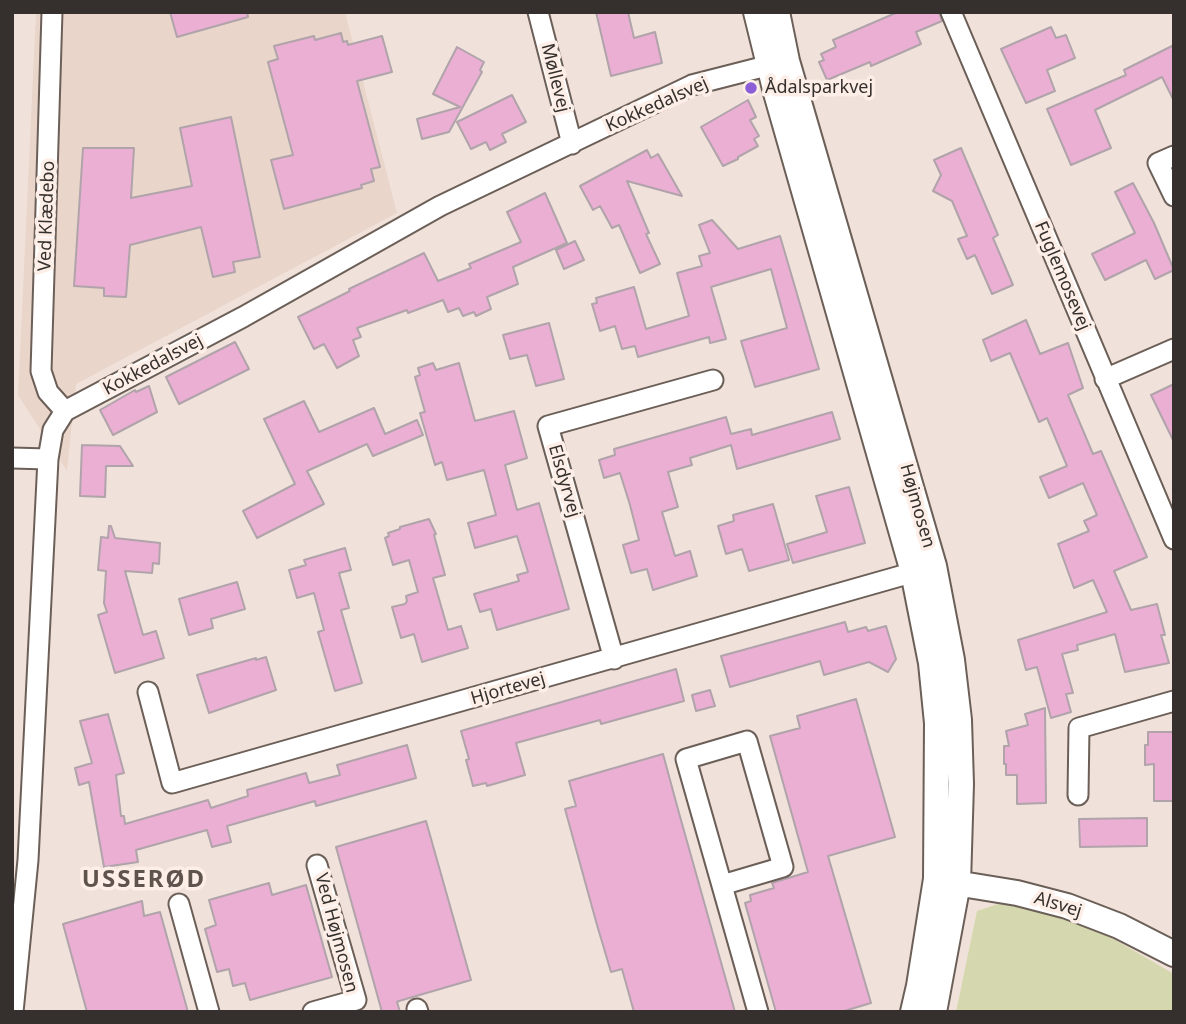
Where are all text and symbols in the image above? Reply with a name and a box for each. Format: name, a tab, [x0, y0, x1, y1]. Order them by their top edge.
street label: Møllevej	[536, 41, 574, 115]
street label: Kokkedalsvej	[602, 73, 712, 137]
place label: Ådalsparkvej	[765, 77, 873, 99]
marker: Ådalsparkvej	[743, 80, 759, 96]
street label: Ved Klædebo	[34, 160, 60, 272]
street label: Fuglemosevej	[1029, 218, 1095, 334]
street label: Kokkedalsvej	[99, 330, 207, 400]
street label: Elsdyrvej	[543, 442, 585, 520]
street label: Højmosen	[895, 461, 939, 551]
street label: Hjortevej	[468, 668, 548, 710]
district label: USSERØD	[83, 866, 205, 894]
street label: Ved Højmosen	[310, 871, 362, 995]
street label: Alsvej	[1032, 888, 1084, 922]

